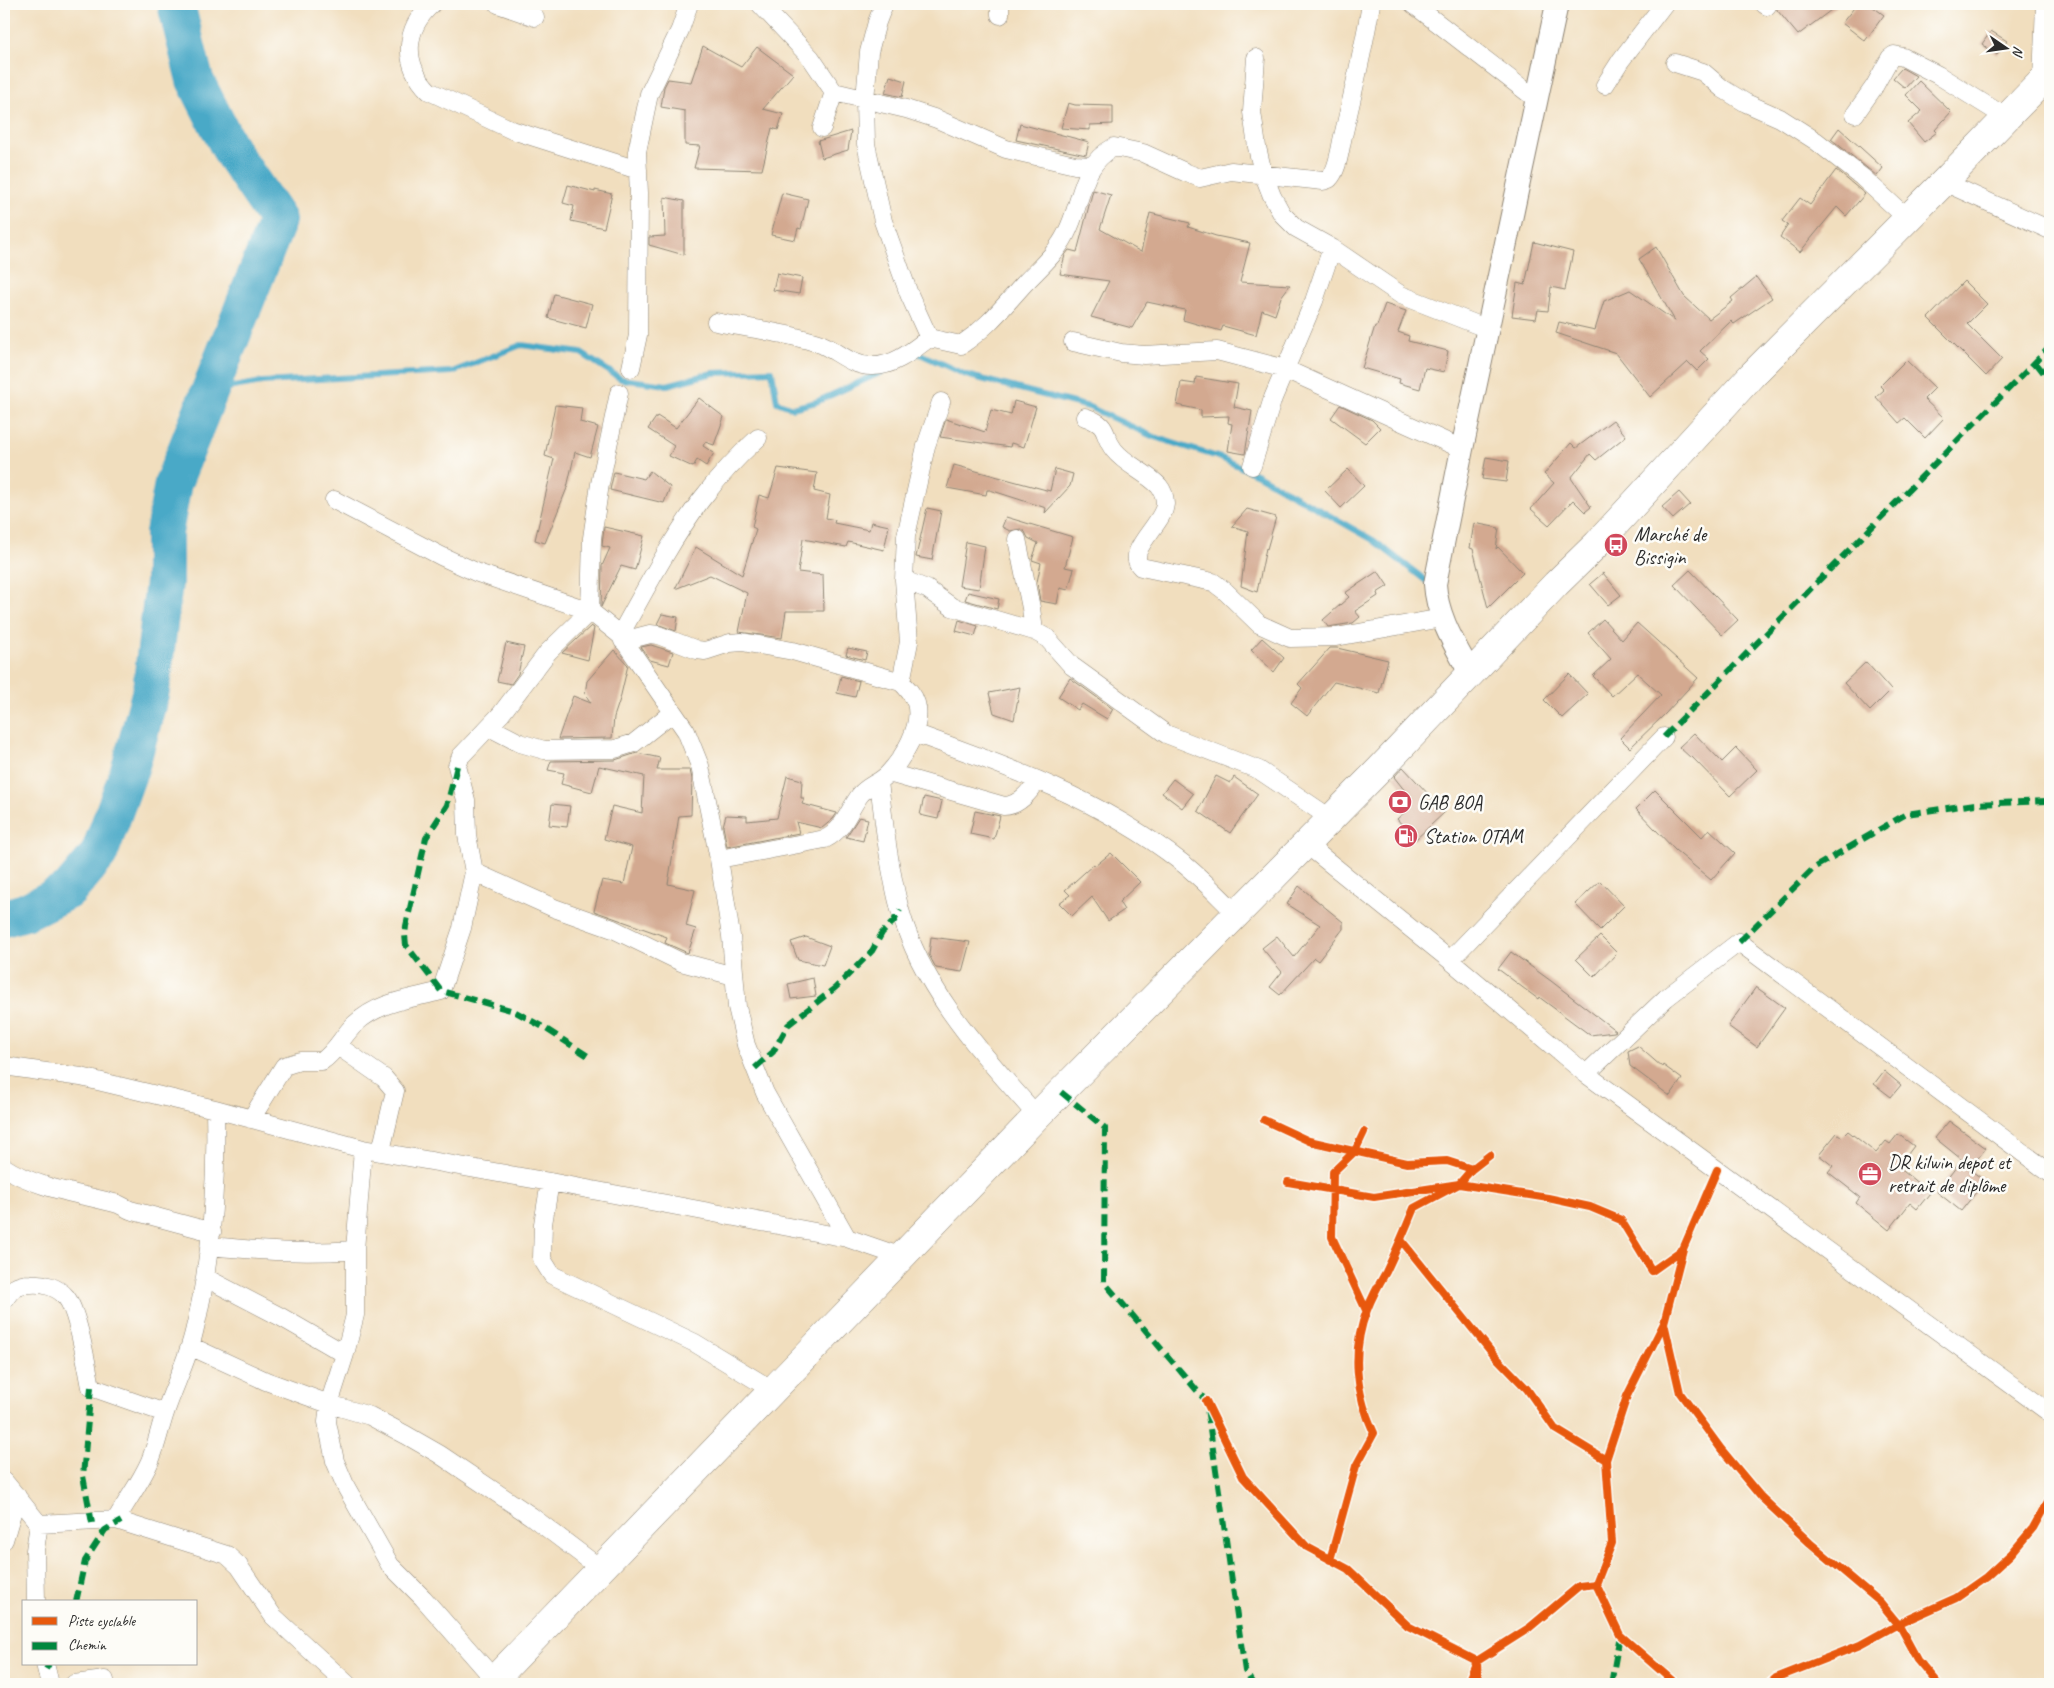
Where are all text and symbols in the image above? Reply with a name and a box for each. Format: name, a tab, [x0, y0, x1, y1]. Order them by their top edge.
north arrow	[1982, 22, 2032, 72]
text: N	[2008, 45, 2027, 59]
place label: Marché de Bissigin	[1634, 522, 1708, 570]
bus stop icon: Marché de Bissigin	[1603, 532, 1629, 558]
bank icon: GAB BOA	[1387, 789, 1413, 815]
place label: GAB BOA	[1418, 790, 1483, 815]
fuel station icon: Station OTAM	[1393, 823, 1419, 849]
place label: Station OTAM	[1424, 824, 1524, 849]
place label: DR kilwin depot et retrait de diplôme	[1888, 1150, 2013, 1198]
office icon: DR kilwin depot et retrait de diplôme	[1857, 1161, 1883, 1187]
legend	[22, 1600, 198, 1666]
text: Piste cyclable	[68, 1612, 136, 1631]
text: Chemin	[68, 1636, 107, 1655]

